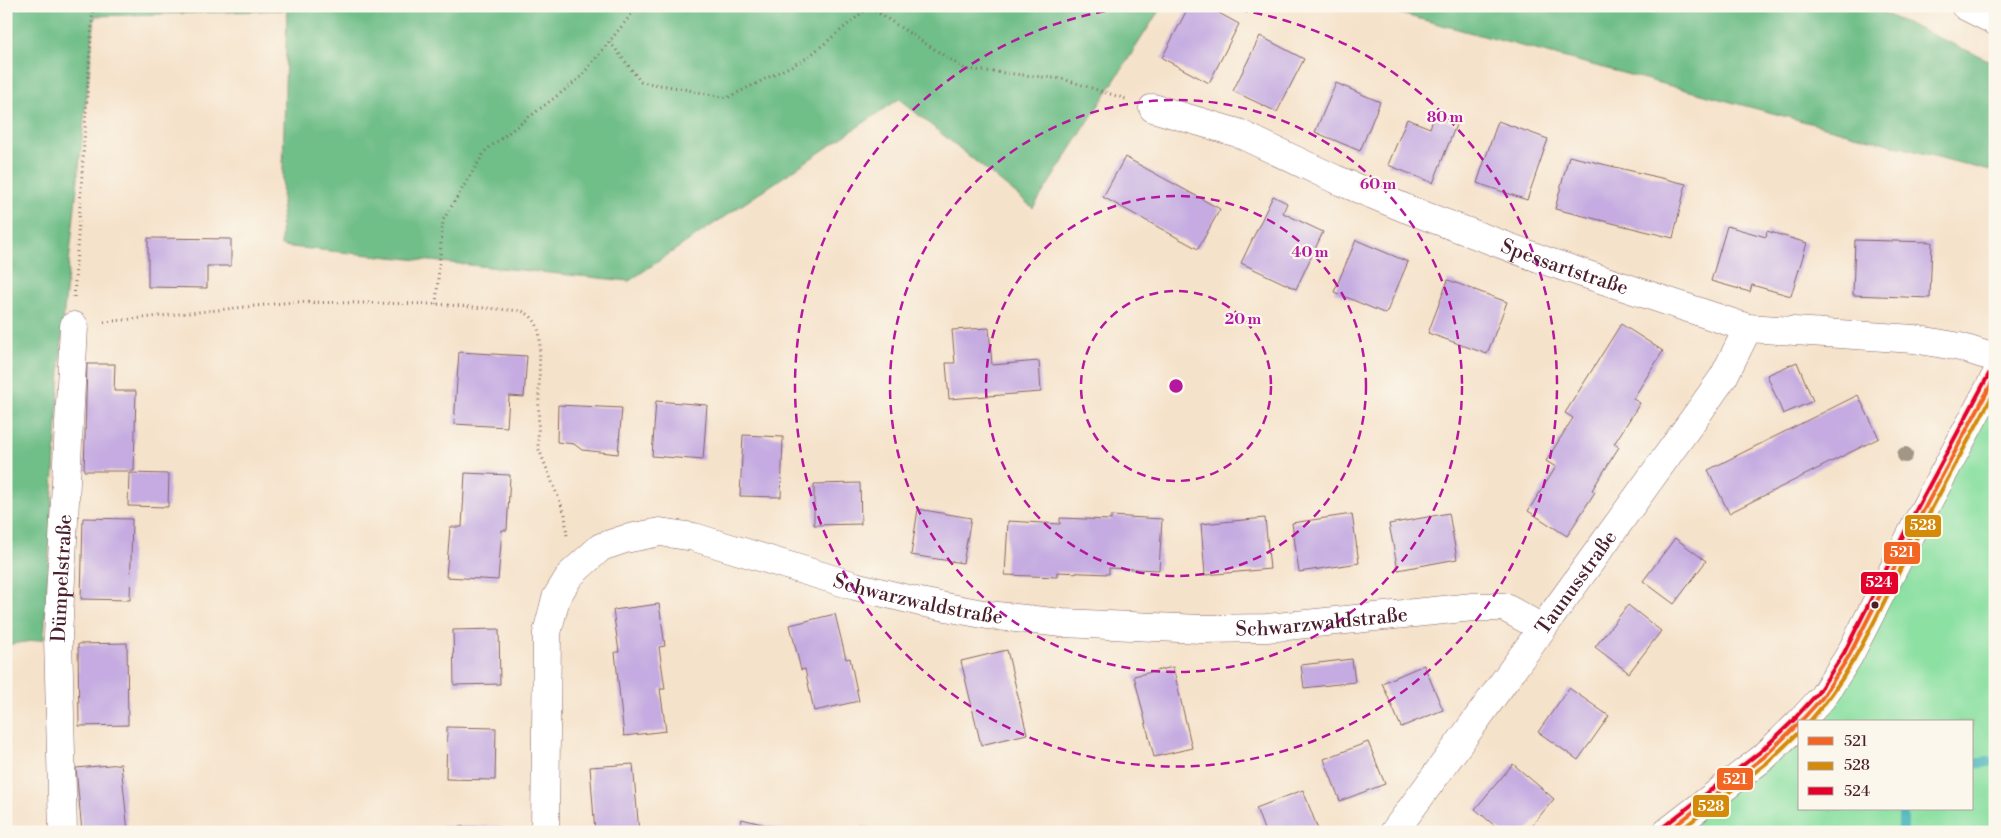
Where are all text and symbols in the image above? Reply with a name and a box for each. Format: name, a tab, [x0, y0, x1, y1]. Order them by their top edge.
text: 80 m	[1427, 108, 1464, 127]
text: 60 m	[1360, 175, 1397, 194]
street label: Spessartstraße	[1497, 234, 1631, 301]
text: 40 m	[1291, 243, 1329, 262]
text: 20 m	[1225, 310, 1262, 329]
centre of rings	[1167, 377, 1185, 395]
street label: Dümpelstraße	[47, 514, 78, 643]
line badge: 528	[1904, 514, 1942, 538]
text: 528	[1910, 517, 1936, 535]
street label: Taunusstraße	[1531, 526, 1623, 640]
line badge: 521	[1883, 541, 1921, 565]
text: 521	[1890, 544, 1914, 562]
street label: Schwarzwaldstraße	[830, 569, 1004, 631]
line badge: 524	[1860, 571, 1899, 595]
text: 524	[1866, 574, 1892, 592]
unlabelled marker	[1870, 600, 1880, 610]
street label: Schwarzwaldstraße	[1235, 603, 1409, 642]
legend	[1798, 720, 1974, 810]
text: 521	[1844, 732, 1868, 751]
text: 528	[1844, 756, 1870, 775]
line badge: 521	[1716, 767, 1754, 791]
text: 521	[1723, 771, 1747, 789]
text: 524	[1844, 782, 1870, 801]
line badge: 528	[1692, 794, 1730, 818]
text: 528	[1698, 798, 1724, 816]

